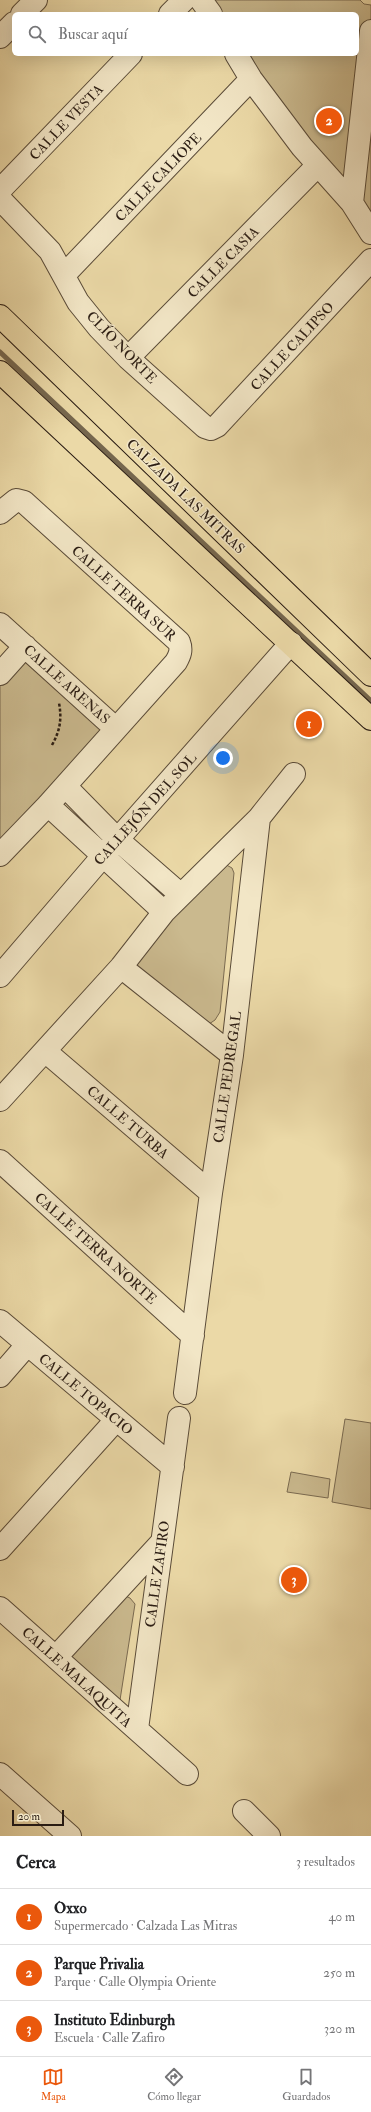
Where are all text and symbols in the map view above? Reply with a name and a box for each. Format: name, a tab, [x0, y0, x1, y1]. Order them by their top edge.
search box	[12, 12, 359, 56]
icon: search	[26, 23, 48, 45]
text: Buscar aquí	[58, 25, 127, 44]
street label: CALLE VESTA	[26, 81, 107, 164]
pin: 2	[316, 106, 342, 136]
street label: CALLE CALIOPE	[112, 129, 205, 225]
street label: CALLE CASIA	[184, 223, 263, 302]
street label: CALLE CALIPSO	[247, 299, 338, 394]
street label: CLÍO NORTE	[83, 308, 160, 387]
street label: CALZADA LAS MITRAS	[123, 435, 248, 557]
street label: CALLE TERRA SUR	[68, 542, 180, 645]
street label: CALLE ARENAS	[20, 641, 113, 728]
pin: 1	[296, 709, 322, 739]
your location	[213, 748, 233, 768]
street label: CALLEJÓN DEL SOL	[90, 750, 200, 869]
street label: CALLE PEDREGAL	[210, 1010, 245, 1144]
street label: CALLE TURBA	[83, 1082, 172, 1163]
street label: CALLE TERRA NORTE	[31, 1189, 160, 1308]
street label: CALLE TOPACIO	[35, 1350, 136, 1439]
street label: CALLE ZAFIRO	[142, 1520, 173, 1628]
pin: 3	[281, 1565, 307, 1595]
street label: CALLE MALAQUITA	[18, 1624, 135, 1731]
scale bar	[12, 1808, 64, 1827]
text: 20 m	[18, 1810, 40, 1823]
text: Cerca	[16, 1852, 56, 1873]
text: 3 resultados	[296, 1854, 355, 1870]
text: Oxxo	[54, 1899, 87, 1918]
text: 1	[27, 1909, 31, 1925]
text: 40 m	[329, 1909, 355, 1925]
text: Supermercado · Calzada Las Mitras	[54, 1918, 237, 1934]
text: Parque Privalia	[54, 1955, 144, 1974]
text: 2	[26, 1965, 32, 1981]
text: 250 m	[323, 1965, 355, 1981]
text: Parque · Calle Olympia Oriente	[54, 1974, 216, 1990]
text: Instituto Edinburgh	[54, 2011, 175, 2030]
text: 3	[27, 2021, 32, 2037]
text: 320 m	[324, 2021, 355, 2037]
text: Escuela · Calle Zafiro	[54, 2030, 165, 2046]
tab: Mapa	[41, 2066, 66, 2103]
tab: Cómo llegar	[147, 2066, 201, 2103]
tab: Guardados	[282, 2066, 330, 2103]

